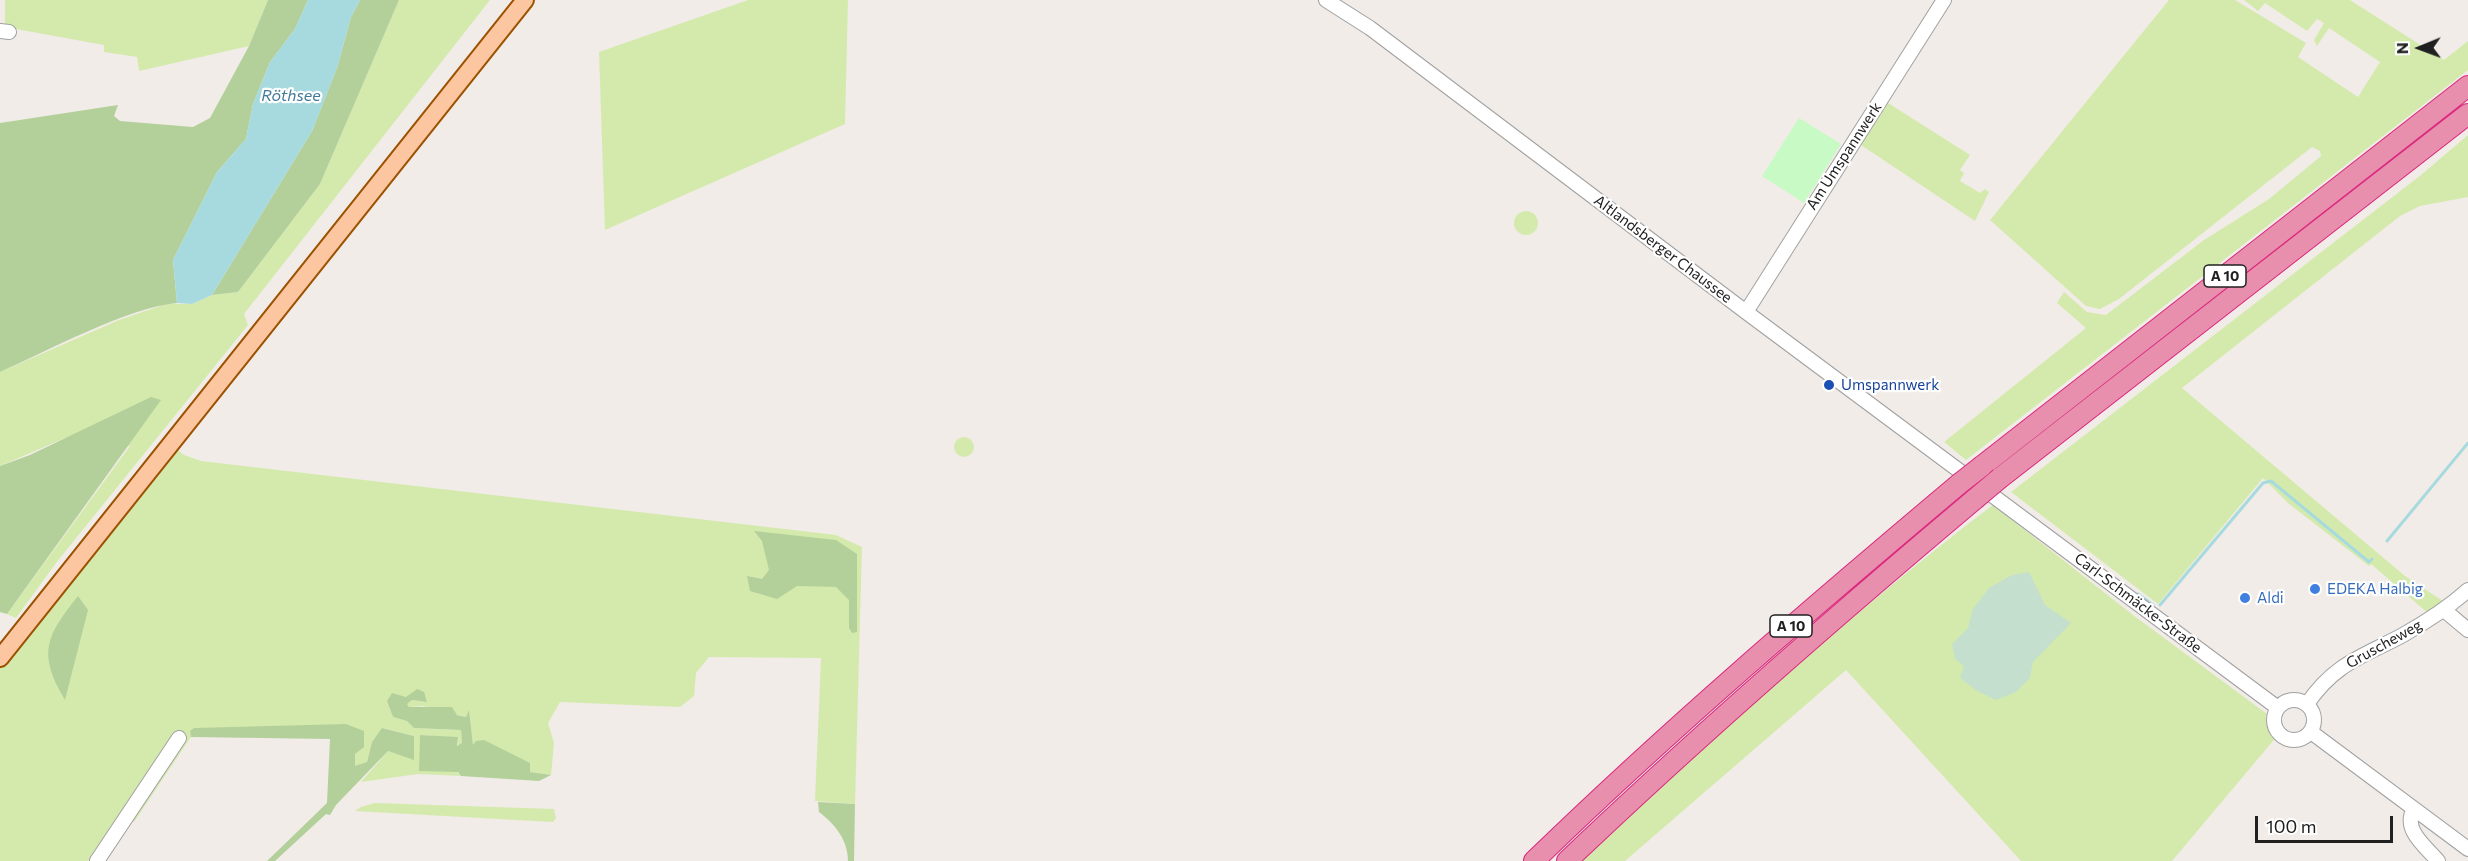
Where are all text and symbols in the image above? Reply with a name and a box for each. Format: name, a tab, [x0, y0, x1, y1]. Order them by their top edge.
north arrow	[2390, 18, 2450, 78]
text: N	[2392, 42, 2411, 54]
water label: Röthsee	[261, 86, 321, 106]
street label: Am Umspannwerk	[1802, 99, 1886, 213]
street label: Altlandsberger Chaussee	[1590, 191, 1736, 307]
road number: A 10	[2204, 265, 2246, 287]
place label: Umspannwerk	[1841, 376, 1939, 394]
marker: Umspannwerk	[1822, 378, 1836, 392]
street label: Carl-Schmäcke-Straße	[2071, 549, 2205, 657]
place label: EDEKA Halbig	[2327, 580, 2423, 598]
marker: EDEKA Halbig	[2308, 582, 2322, 596]
place label: Aldi	[2257, 589, 2284, 607]
marker: Aldi	[2238, 591, 2252, 605]
road number: A 10	[1770, 615, 1812, 637]
street label: Gruscheweg	[2343, 616, 2425, 672]
scale bar	[2258, 804, 2396, 842]
text: 100 m	[2266, 815, 2316, 837]

